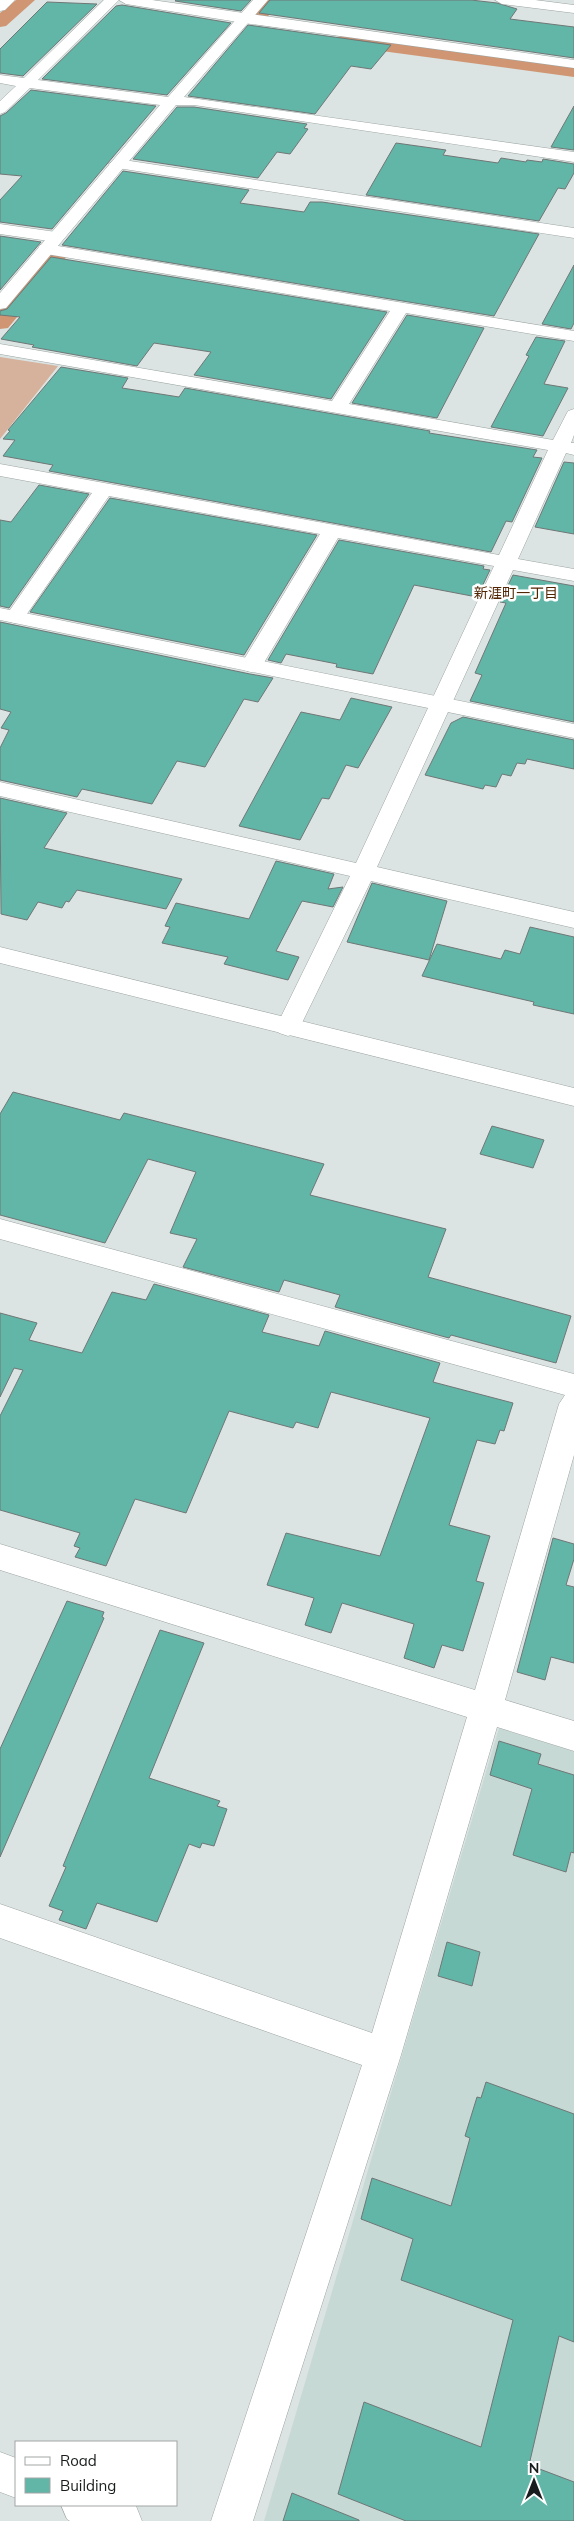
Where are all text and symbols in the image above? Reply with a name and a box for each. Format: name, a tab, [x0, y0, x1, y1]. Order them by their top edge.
district label: 新涯町一丁目	[474, 584, 558, 602]
legend	[15, 2441, 178, 2506]
text: Road	[60, 2451, 97, 2470]
north arrow	[509, 2456, 559, 2506]
text: N	[529, 2459, 539, 2477]
text: Building	[60, 2476, 116, 2495]

